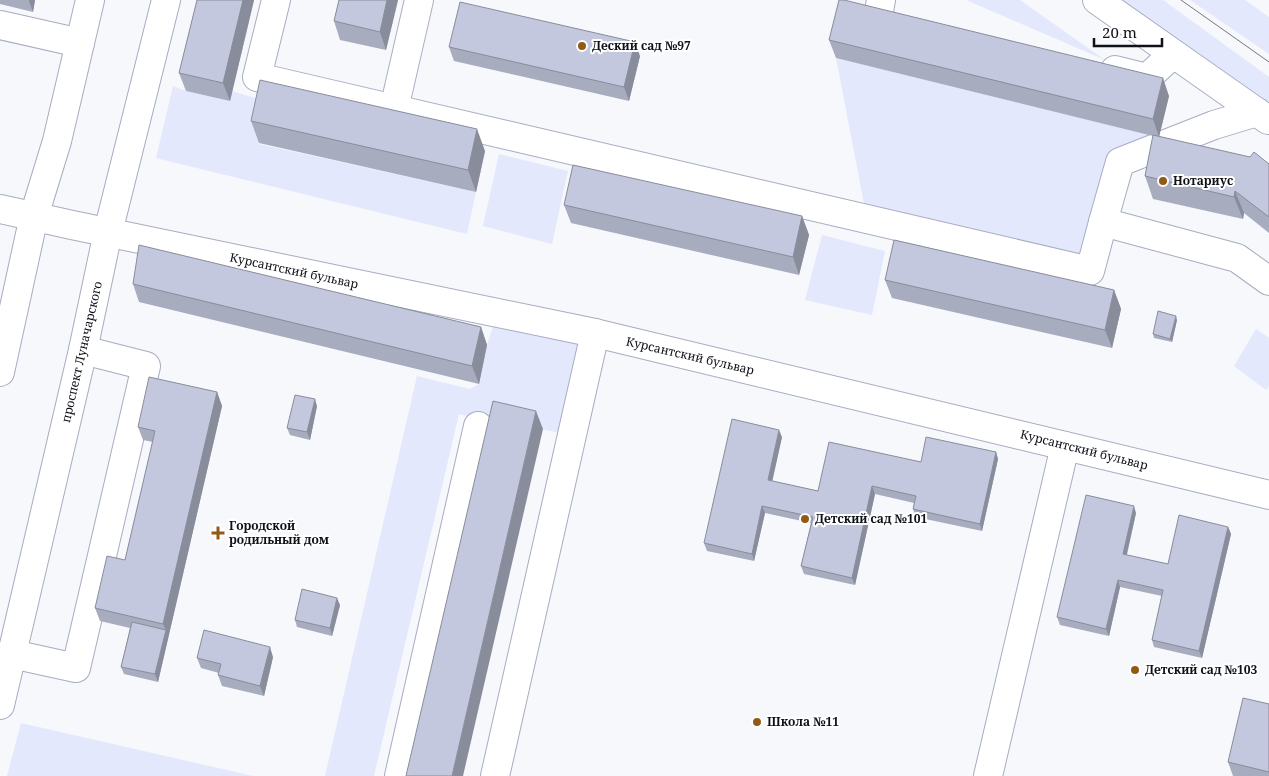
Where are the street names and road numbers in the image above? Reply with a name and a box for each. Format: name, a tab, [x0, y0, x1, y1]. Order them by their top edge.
street label: Курсантский бульвар	[228, 249, 360, 293]
street label: проспект Луначарского	[57, 280, 106, 424]
street label: Курсантский бульвар	[624, 332, 756, 379]
street label: Курсантский бульвар	[1018, 425, 1150, 474]

